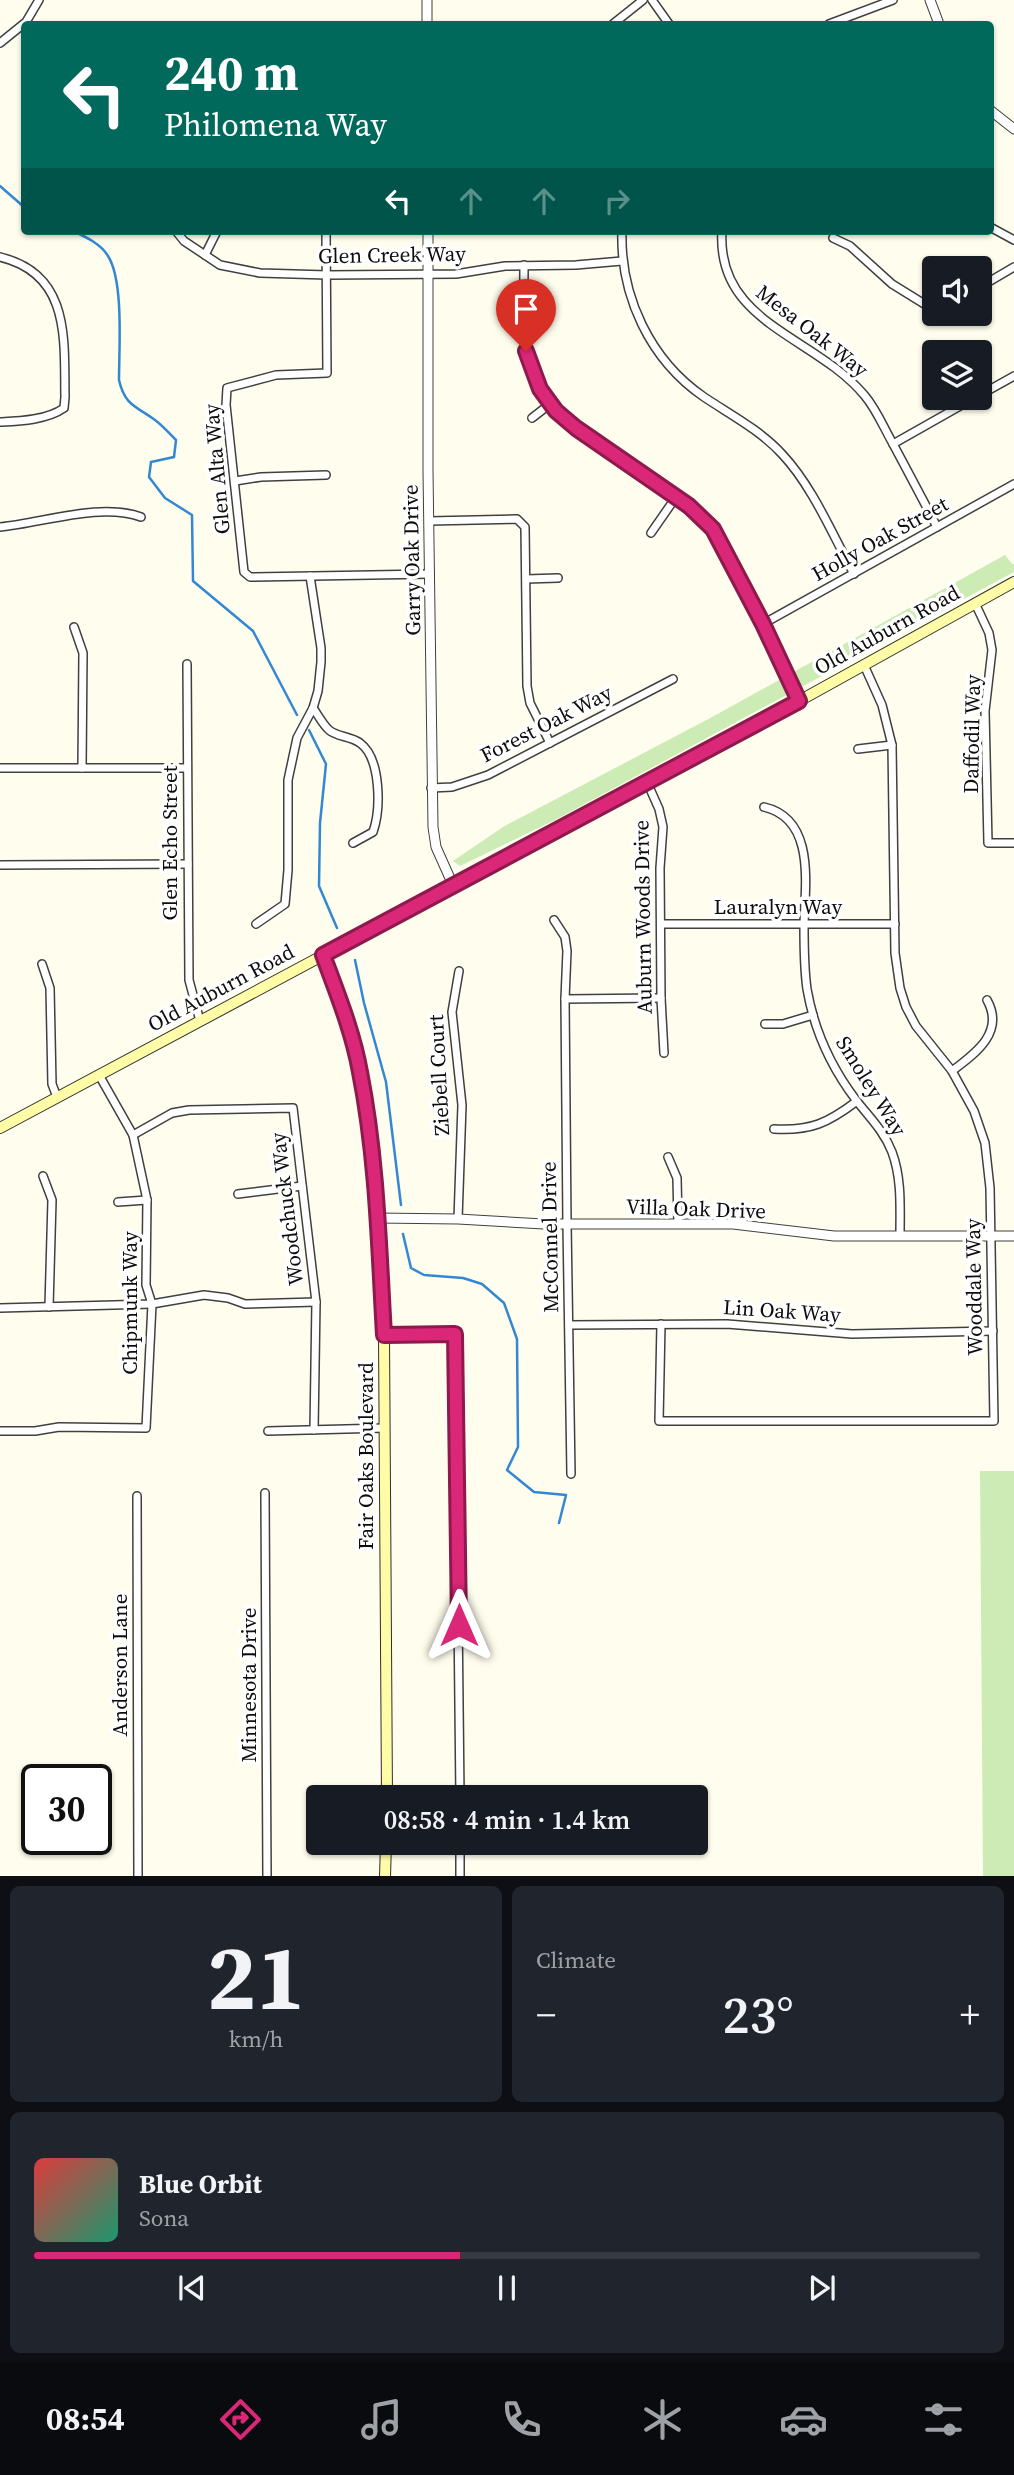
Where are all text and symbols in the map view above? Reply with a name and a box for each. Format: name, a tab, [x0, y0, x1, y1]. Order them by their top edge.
text: 240 m	[164, 39, 299, 106]
icon: left	[49, 49, 140, 140]
text: Philomena Way	[164, 103, 387, 147]
icon: left	[379, 182, 417, 220]
icon: ahead	[452, 182, 490, 220]
icon: ahead	[525, 182, 563, 220]
icon: right	[598, 182, 636, 220]
street label: Glen Creek Way	[318, 239, 466, 270]
map controls	[922, 256, 992, 410]
button: sound	[922, 256, 992, 326]
street label: Mesa Oak Way	[750, 278, 875, 384]
pin	[496, 279, 556, 351]
icon: arrive	[507, 290, 545, 328]
button: layers	[922, 340, 992, 410]
street label: Glen Alta Way	[196, 402, 237, 535]
street label: Garry Oak Drive	[396, 484, 427, 636]
street label: Holly Oak Street	[806, 489, 953, 588]
street label: Old Auburn Road	[809, 578, 965, 681]
street label: Daffodil Way	[956, 674, 987, 794]
street label: Forest Oak Way	[475, 678, 617, 769]
street label: Glen Echo Street	[155, 765, 184, 920]
street label: Auburn Woods Drive	[626, 820, 659, 1014]
street label: Lauralyn Way	[714, 892, 843, 921]
street label: Old Auburn Road	[142, 937, 299, 1038]
street label: Ziebell Court	[421, 1014, 456, 1136]
street label: Smoley Way	[829, 1030, 914, 1141]
street label: Woodchuck Way	[263, 1131, 310, 1287]
street label: McConnel Drive	[534, 1161, 565, 1313]
street label: Villa Oak Drive	[625, 1192, 767, 1225]
street label: Wooddale Way	[958, 1218, 989, 1356]
street label: Chipmunk Way	[115, 1231, 144, 1375]
street label: Lin Oak Way	[722, 1292, 842, 1329]
street label: Fair Oaks Boulevard	[351, 1362, 380, 1550]
position arrow	[422, 1588, 496, 1662]
street label: Anderson Lane	[105, 1594, 134, 1736]
street label: Minnesota Drive	[234, 1608, 263, 1762]
speed limit sign: 30	[21, 1764, 112, 1855]
text: 08:58 · 4 min · 1.4 km	[384, 1802, 630, 1838]
text: 21	[207, 1915, 305, 2039]
text: Climate	[536, 1944, 616, 1976]
text: 23°	[722, 1979, 794, 2050]
text: −	[536, 1989, 556, 2041]
text: +	[960, 1989, 980, 2041]
text: km/h	[229, 2023, 283, 2055]
text: Blue Orbit	[139, 2166, 262, 2202]
text: Sona	[139, 2202, 189, 2234]
icon: previous	[173, 2269, 211, 2307]
icon: pause	[488, 2269, 526, 2307]
icon: next	[803, 2269, 841, 2307]
icon: directions	[216, 2395, 265, 2444]
icon: music	[357, 2395, 406, 2444]
icon: phone	[497, 2395, 546, 2444]
icon: climate	[638, 2395, 687, 2444]
icon: car	[779, 2395, 828, 2444]
icon: filters	[919, 2395, 968, 2444]
text: 08:54	[46, 2397, 125, 2441]

